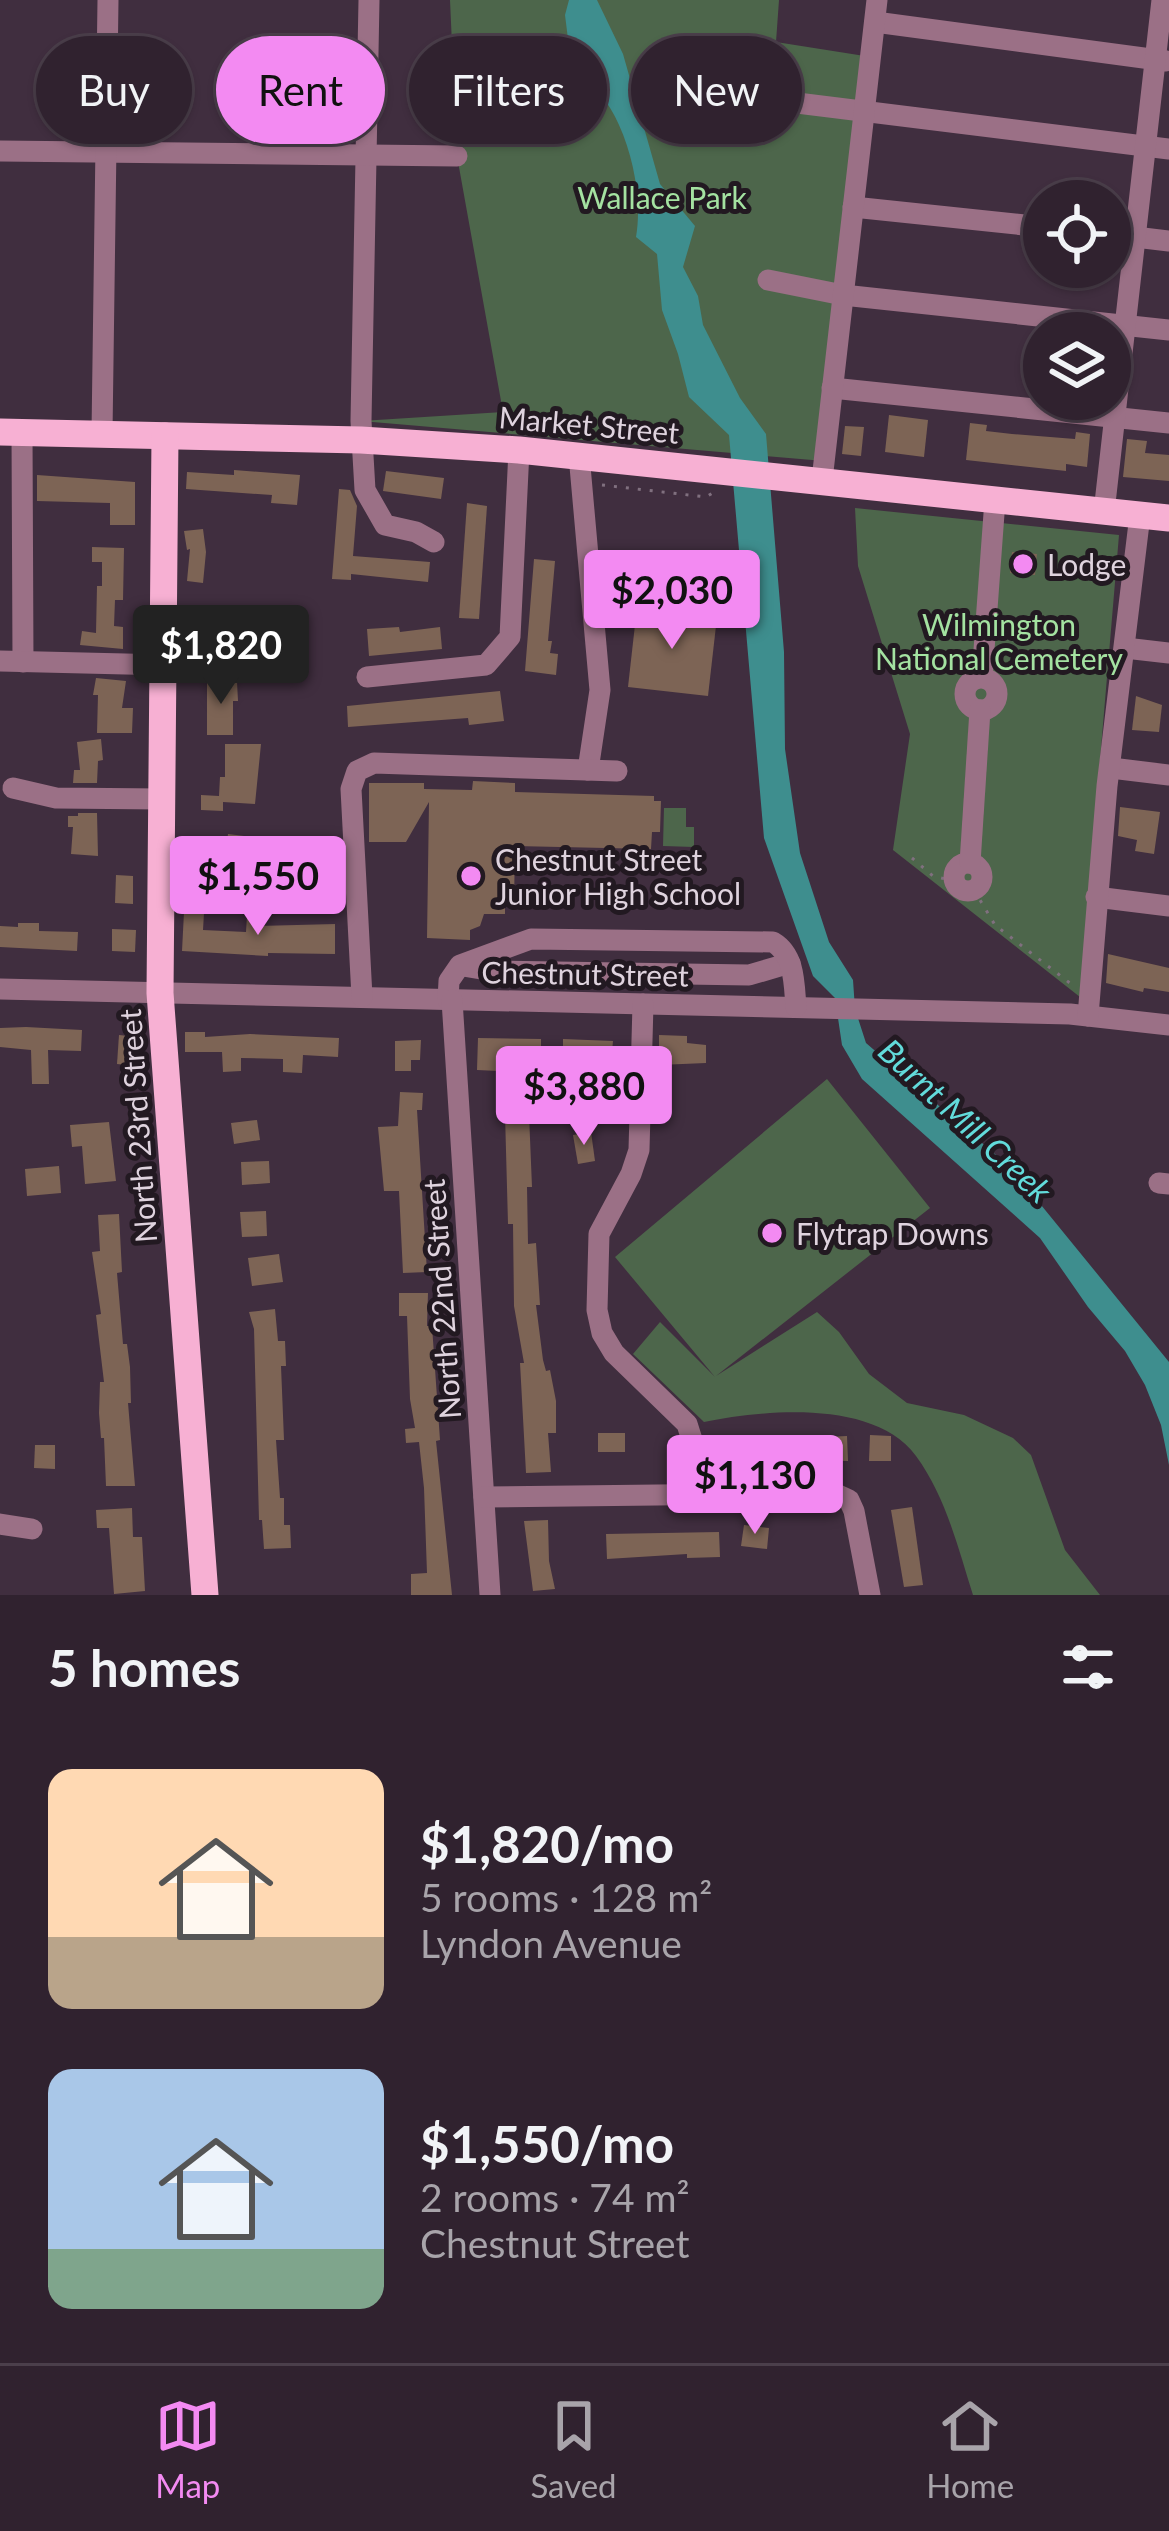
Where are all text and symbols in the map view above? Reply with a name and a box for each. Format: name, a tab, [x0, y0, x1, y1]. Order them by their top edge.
chip: Buy	[36, 36, 192, 144]
chip: Rent	[216, 36, 385, 144]
chip: Filters	[409, 36, 607, 144]
chip: New	[631, 36, 802, 144]
park label: Wallace Park	[577, 179, 748, 215]
map controls	[1023, 180, 1131, 420]
button: locate	[1023, 180, 1131, 288]
button: layers	[1023, 312, 1131, 420]
street label: Market Street	[497, 398, 681, 450]
place label: Lodge	[1047, 546, 1126, 582]
pin: $2,030	[574, 550, 770, 652]
marker: Lodge	[1010, 551, 1036, 577]
text: $2,030	[611, 566, 733, 612]
pin: $1,820	[123, 605, 319, 707]
park label: Wilmington National Cemetery	[875, 606, 1124, 676]
text: $1,820	[160, 621, 282, 667]
pin: $1,550	[160, 836, 356, 938]
place label: Chestnut Street Junior High School	[495, 841, 741, 911]
text: $1,550	[197, 852, 319, 898]
marker: Chestnut Street Junior High School	[458, 863, 484, 889]
street label: Chestnut Street	[481, 953, 689, 993]
street label: North 23rd Street	[111, 1008, 163, 1244]
water label: Burnt Mill Creek	[871, 1030, 1061, 1210]
pin: $3,880	[486, 1046, 682, 1148]
text: $3,880	[523, 1062, 645, 1108]
street label: North 22nd Street	[415, 1178, 467, 1420]
place label: Flytrap Downs	[796, 1215, 989, 1251]
marker: Flytrap Downs	[759, 1220, 785, 1246]
pin: $1,130	[657, 1435, 853, 1537]
text: $1,130	[694, 1451, 816, 1497]
icon: filters	[1055, 1634, 1121, 1700]
text: 5 homes	[48, 1637, 240, 1698]
text: $1,820/mo	[420, 1813, 674, 1874]
icon: home	[144, 1817, 288, 1961]
text: 5 rooms · 128 m²	[420, 1874, 712, 1920]
text: Lyndon Avenue	[420, 1920, 682, 1966]
text: $1,550/mo	[420, 2113, 674, 2174]
icon: home	[144, 2117, 288, 2261]
text: 2 rooms · 74 m²	[420, 2174, 690, 2220]
text: Chestnut Street	[420, 2220, 689, 2266]
tab: Map	[155, 2393, 221, 2505]
tab: Saved	[530, 2393, 617, 2505]
tab: Home	[926, 2393, 1014, 2505]

